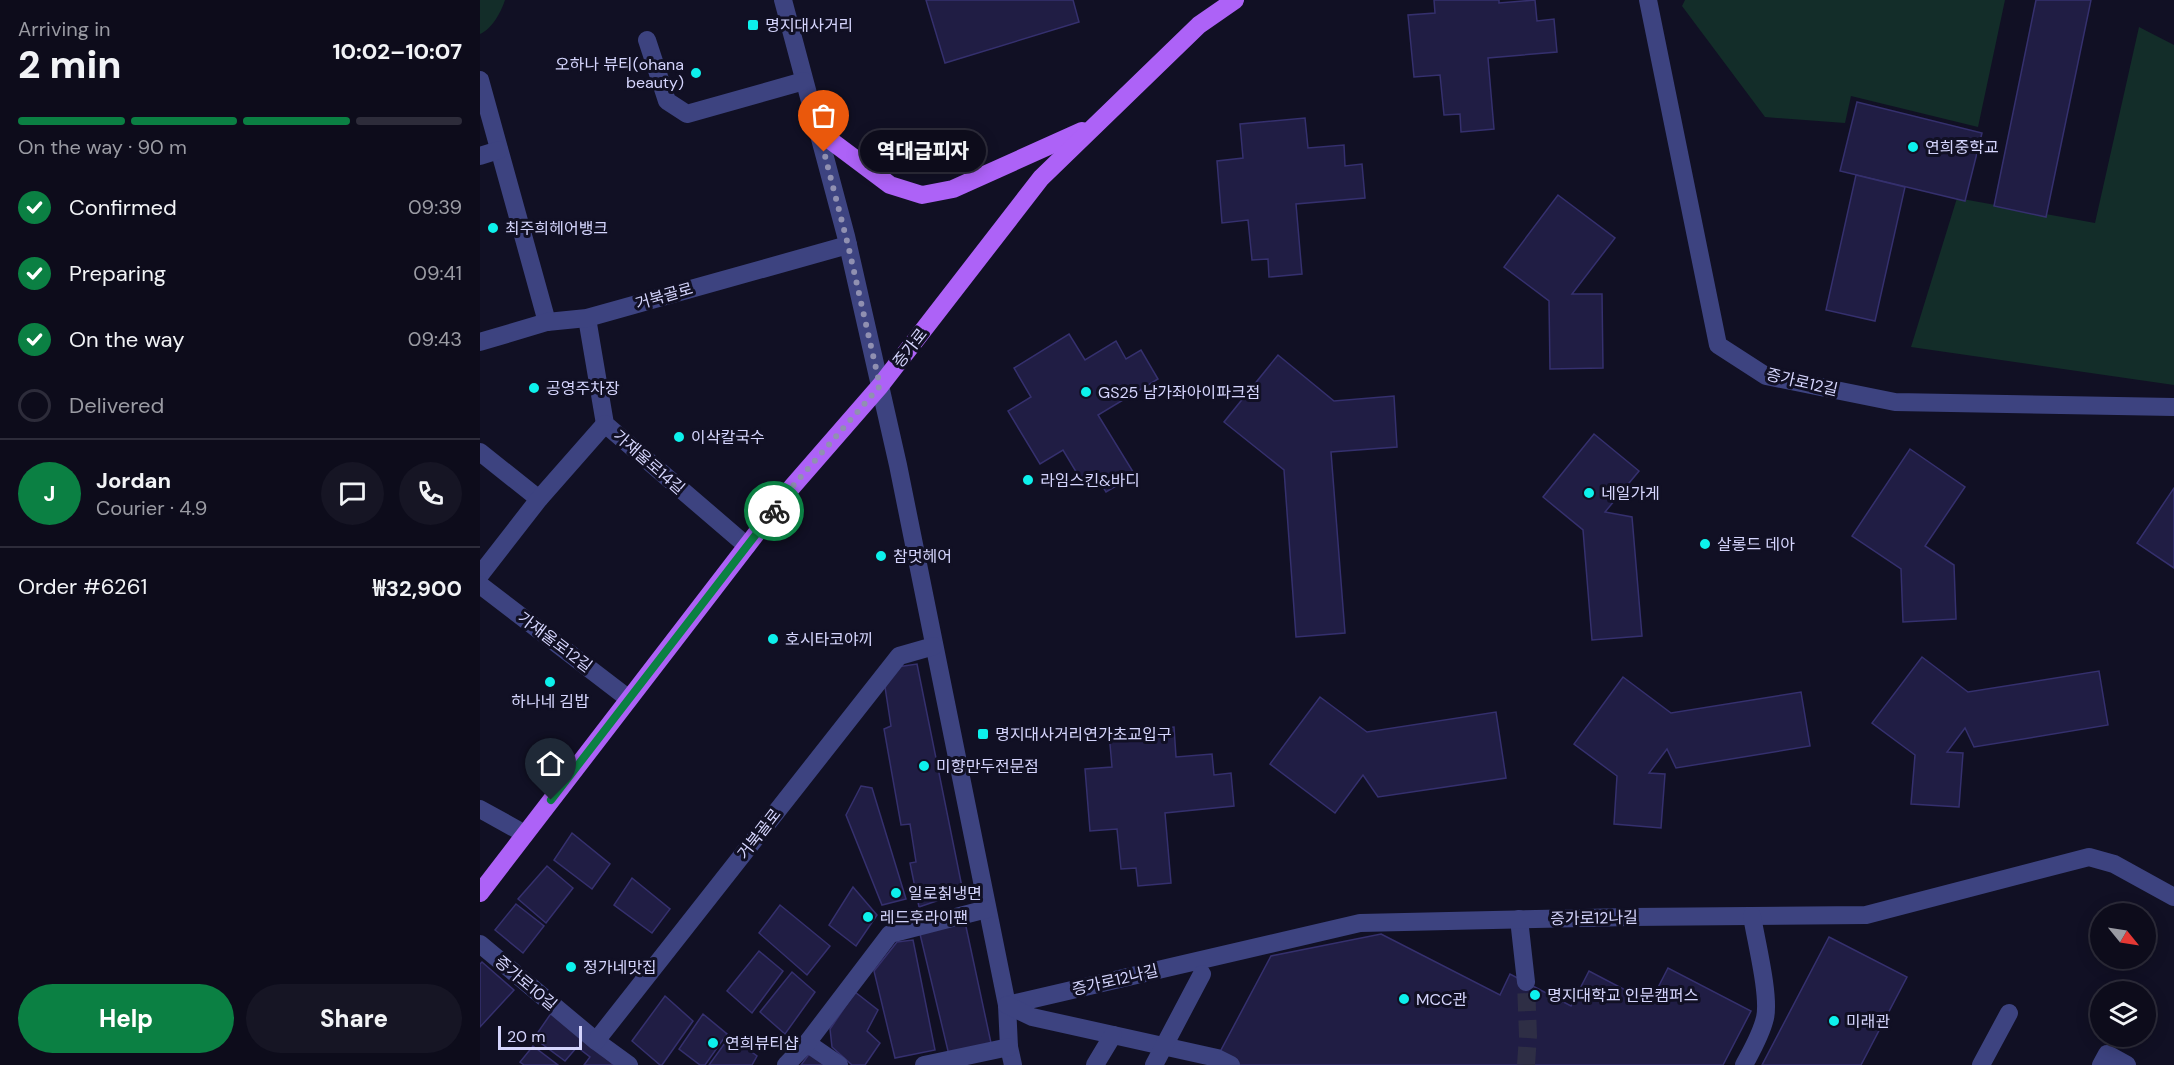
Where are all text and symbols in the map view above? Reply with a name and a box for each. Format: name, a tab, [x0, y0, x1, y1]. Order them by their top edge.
place label: 명지대사거리	[765, 15, 853, 36]
text: Arriving in	[18, 16, 110, 42]
marker: 명지대사거리	[746, 18, 760, 32]
text: 10:02–10:07	[332, 37, 462, 66]
text: 2 min	[18, 39, 122, 90]
place label: 오하나 뷰티(ohana beauty)	[555, 54, 684, 93]
marker: 오하나 뷰티(ohana beauty)	[689, 66, 703, 80]
pin	[798, 90, 849, 152]
icon: bag	[807, 99, 840, 132]
callout: 역대급피자	[860, 131, 986, 173]
text: On the way · 90 m	[18, 134, 187, 160]
place label: 연희중학교	[1925, 137, 1999, 158]
text: 역대급피자	[877, 138, 969, 164]
marker: 연희중학교	[1906, 140, 1920, 154]
icon: check	[18, 191, 51, 224]
text: Confirmed	[69, 193, 177, 222]
text: 09:39	[408, 194, 462, 220]
place label: 최주희헤어뱅크	[505, 218, 608, 239]
marker: 최주희헤어뱅크	[486, 221, 500, 235]
icon: check	[18, 257, 51, 290]
text: Preparing	[69, 259, 166, 288]
text: 09:41	[413, 260, 462, 286]
street label: 거북골로	[633, 278, 695, 314]
icon: check	[18, 323, 51, 356]
street label: 증가로	[888, 324, 932, 372]
text: On the way	[69, 325, 184, 354]
text: 09:43	[408, 326, 462, 352]
street label: 증가로12길	[1764, 364, 1840, 400]
place label: 공영주차장	[546, 378, 620, 399]
marker: 공영주차장	[527, 381, 541, 395]
place label: GS25 남가좌아이파크점	[1098, 382, 1260, 403]
marker: GS25 남가좌아이파크점	[1079, 385, 1093, 399]
text: Delivered	[69, 391, 164, 420]
street label: 가재울로14길	[609, 425, 689, 499]
place label: 이삭칼국수	[691, 427, 765, 448]
marker: 이삭칼국수	[672, 430, 686, 444]
button: chat	[321, 462, 384, 525]
button: phone	[399, 462, 462, 525]
text: Jordan	[96, 466, 171, 495]
place label: 라임스킨&바디	[1040, 470, 1140, 491]
marker: 라임스킨&바디	[1021, 473, 1035, 487]
text: J	[44, 479, 55, 508]
courier	[744, 481, 804, 541]
place label: 네일가게	[1601, 483, 1660, 504]
marker: 네일가게	[1582, 486, 1596, 500]
text: Courier · 4.9	[96, 495, 207, 521]
icon: bike	[758, 495, 791, 528]
place label: 살롱드 데아	[1717, 534, 1795, 555]
marker: 살롱드 데아	[1698, 537, 1712, 551]
place label: 참멋헤어	[893, 546, 952, 567]
marker: 참멋헤어	[874, 549, 888, 563]
text: Order #6261	[18, 572, 147, 601]
text: ₩32,900	[373, 574, 462, 603]
street label: 가재울로12길	[514, 607, 596, 677]
place label: 호시타코야끼	[785, 629, 873, 650]
marker: 호시타코야끼	[766, 632, 780, 646]
marker: 하나네 김밥	[543, 675, 557, 689]
place label: 하나네 김밥	[511, 691, 589, 712]
place label: 명지대사거리연가초교입구	[995, 724, 1172, 745]
marker: 명지대사거리연가초교입구	[976, 727, 990, 741]
pin	[525, 738, 576, 800]
icon: home	[534, 747, 567, 780]
place label: 미향만두전문점	[936, 756, 1039, 777]
marker: 미향만두전문점	[917, 759, 931, 773]
street label: 거북골로	[733, 804, 786, 864]
place label: 일로칡냉면	[908, 883, 982, 904]
marker: 일로칡냉면	[889, 886, 903, 900]
north arrow	[2090, 903, 2156, 969]
map controls	[2090, 903, 2156, 1047]
place label: 레드후라이팬	[880, 907, 968, 928]
street label: 증가로12나길	[1550, 907, 1638, 929]
marker: 레드후라이팬	[861, 910, 875, 924]
street label: 증가로10길	[491, 951, 561, 1015]
place label: 정가네맛집	[583, 957, 657, 978]
marker: 정가네맛집	[564, 960, 578, 974]
street label: 증가로12나길	[1070, 960, 1160, 1000]
button: layers	[2090, 981, 2156, 1047]
button: Help	[18, 984, 234, 1053]
button: Share	[246, 984, 462, 1053]
place label: 명지대학교 인문캠퍼스	[1547, 985, 1698, 1006]
marker: 명지대학교 인문캠퍼스	[1528, 988, 1542, 1002]
place label: MCC관	[1416, 989, 1467, 1010]
marker: MCC관	[1397, 992, 1411, 1006]
place label: 미래관	[1846, 1011, 1890, 1032]
marker: 미래관	[1827, 1014, 1841, 1028]
scale bar	[498, 1023, 582, 1050]
text: 20 m	[507, 1026, 546, 1047]
place label: 연희뷰티샵	[725, 1033, 799, 1054]
marker: 연희뷰티샵	[706, 1036, 720, 1050]

